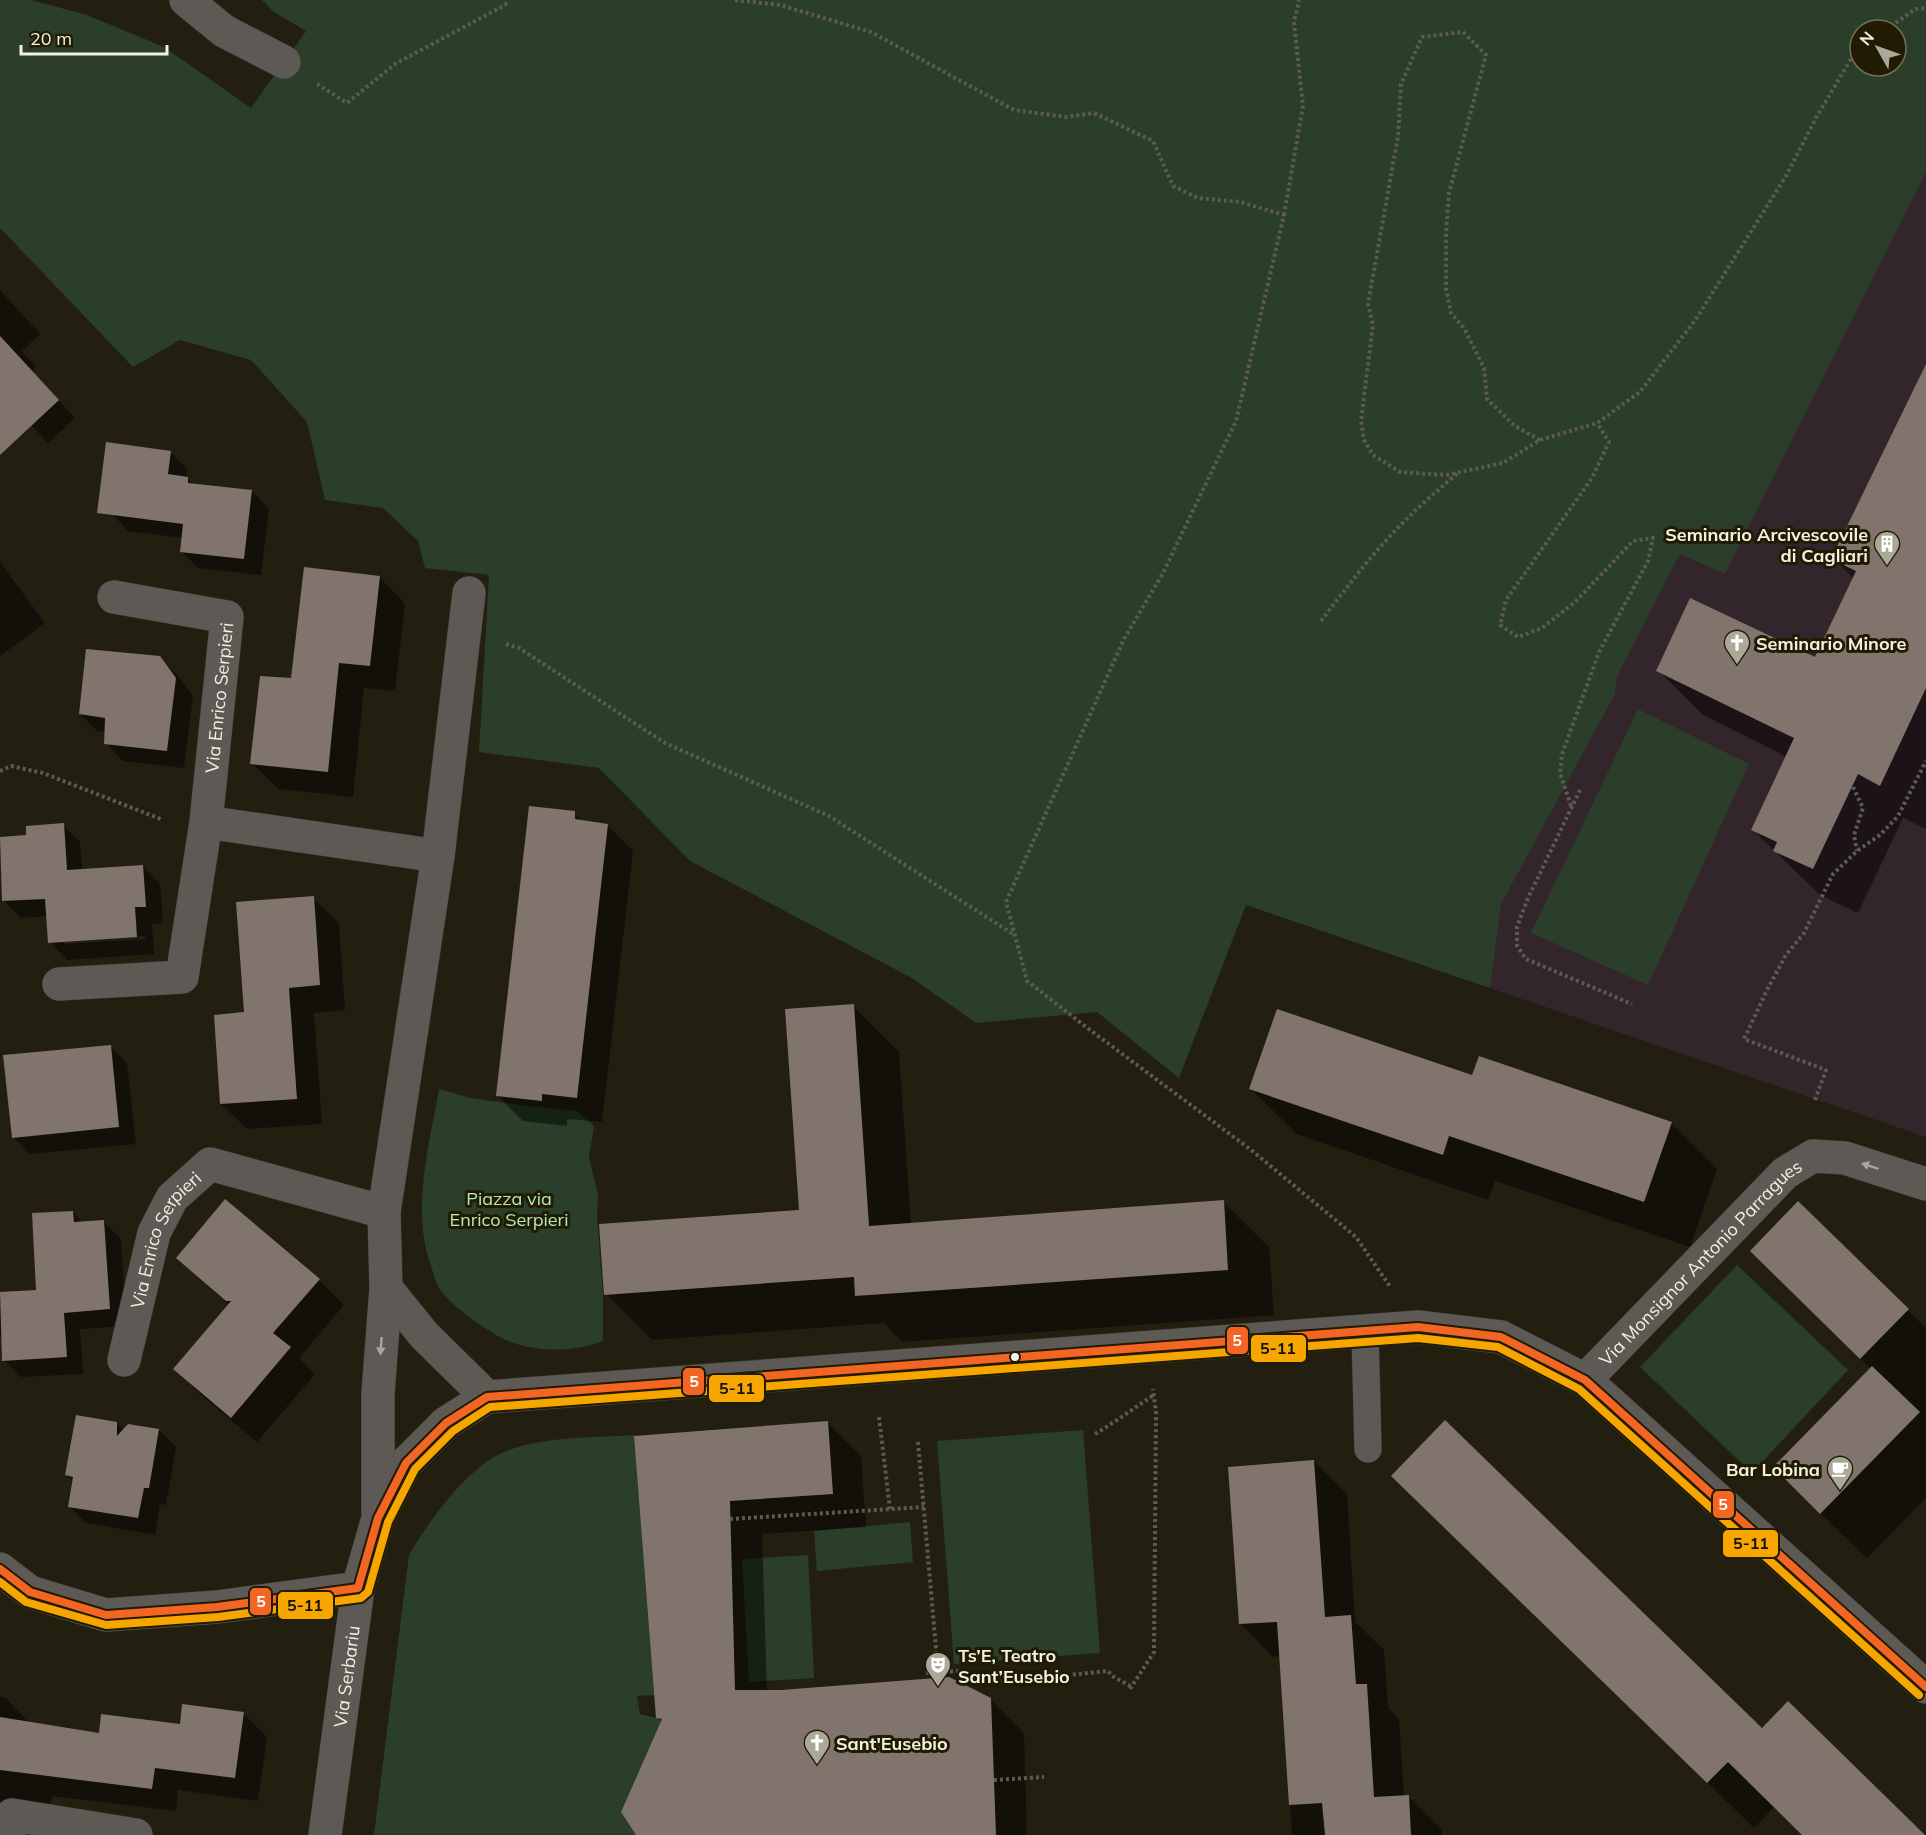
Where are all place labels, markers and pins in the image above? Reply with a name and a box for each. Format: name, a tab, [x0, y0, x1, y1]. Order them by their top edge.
place label: Seminario Arcivescovile di Cagliari	[1665, 523, 1868, 567]
building icon: Seminario Arcivescovile di Cagliari	[1872, 529, 1902, 567]
church icon: Seminario Minore	[1722, 628, 1752, 666]
place label: Seminario Minore	[1756, 632, 1907, 655]
unlabelled marker	[1009, 1351, 1021, 1363]
cafe icon: Bar Lobina	[1825, 1454, 1855, 1492]
place label: Bar Lobina	[1726, 1458, 1820, 1481]
place label: Ts’E, Teatro Sant’Eusebio	[958, 1644, 1070, 1688]
theatre icon: Ts’E, Teatro Sant’Eusebio	[923, 1650, 953, 1688]
church icon: Sant'Eusebio	[802, 1728, 832, 1766]
place label: Sant'Eusebio	[836, 1732, 948, 1755]

